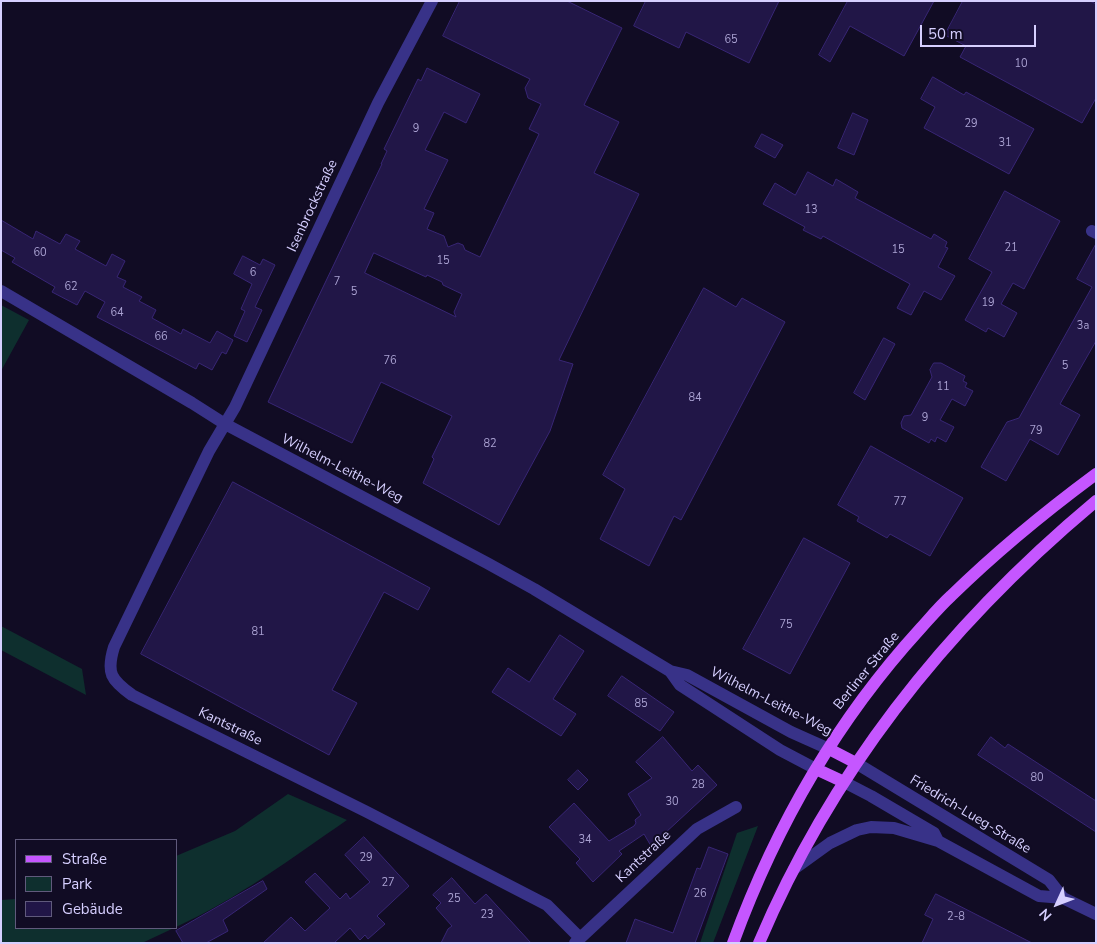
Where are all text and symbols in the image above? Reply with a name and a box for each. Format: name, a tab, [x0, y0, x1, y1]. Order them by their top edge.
scale bar	[922, 15, 1038, 47]
text: 50 m	[928, 24, 963, 44]
house number: 65	[724, 33, 738, 47]
house number: 10	[1014, 57, 1028, 71]
house number: 29	[964, 117, 978, 131]
house number: 9	[413, 122, 419, 136]
house number: 31	[998, 136, 1012, 150]
street label: Isenbrockstraße	[284, 157, 342, 255]
house number: 13	[804, 203, 818, 217]
house number: 21	[1004, 241, 1018, 255]
house number: 15	[891, 243, 905, 257]
house number: 60	[33, 246, 47, 260]
house number: 15	[436, 254, 450, 268]
house number: 6	[250, 266, 256, 280]
house number: 7	[334, 275, 340, 289]
house number: 62	[64, 280, 78, 294]
house number: 5	[351, 285, 357, 299]
house number: 19	[981, 296, 995, 310]
house number: 64	[110, 306, 124, 320]
house number: 3a	[1077, 319, 1089, 333]
house number: 66	[154, 330, 168, 344]
house number: 76	[383, 354, 397, 368]
house number: 5	[1062, 359, 1068, 373]
house number: 11	[936, 380, 950, 394]
house number: 84	[688, 391, 702, 405]
house number: 9	[922, 411, 928, 425]
house number: 79	[1029, 424, 1043, 438]
street label: Wilhelm-Leithe-Weg	[278, 431, 406, 507]
house number: 82	[483, 437, 497, 451]
house number: 77	[893, 495, 907, 509]
house number: 75	[779, 618, 793, 632]
house number: 81	[251, 625, 265, 639]
street label: Berliner Straße	[831, 629, 903, 713]
street label: Wilhelm-Leithe-Weg	[707, 664, 835, 740]
house number: 85	[634, 697, 648, 711]
street label: Kantstraße	[195, 704, 265, 750]
house number: 80	[1030, 771, 1044, 785]
street label: Friedrich-Lueg-Straße	[906, 772, 1034, 858]
house number: 28	[691, 778, 705, 792]
house number: 30	[665, 795, 679, 809]
street label: Kantstraße	[613, 827, 675, 887]
house number: 34	[578, 833, 592, 847]
legend	[15, 839, 178, 929]
text: Straße	[62, 849, 107, 869]
house number: 29	[359, 851, 373, 865]
text: Park	[62, 874, 92, 894]
house number: 27	[381, 876, 395, 890]
north arrow	[1032, 879, 1082, 929]
house number: 26	[693, 887, 707, 901]
house number: 25	[447, 892, 461, 906]
text: Gebäude	[62, 899, 123, 919]
text: N	[1035, 904, 1056, 925]
house number: 23	[480, 908, 494, 922]
house number: 2-8	[947, 910, 965, 924]

